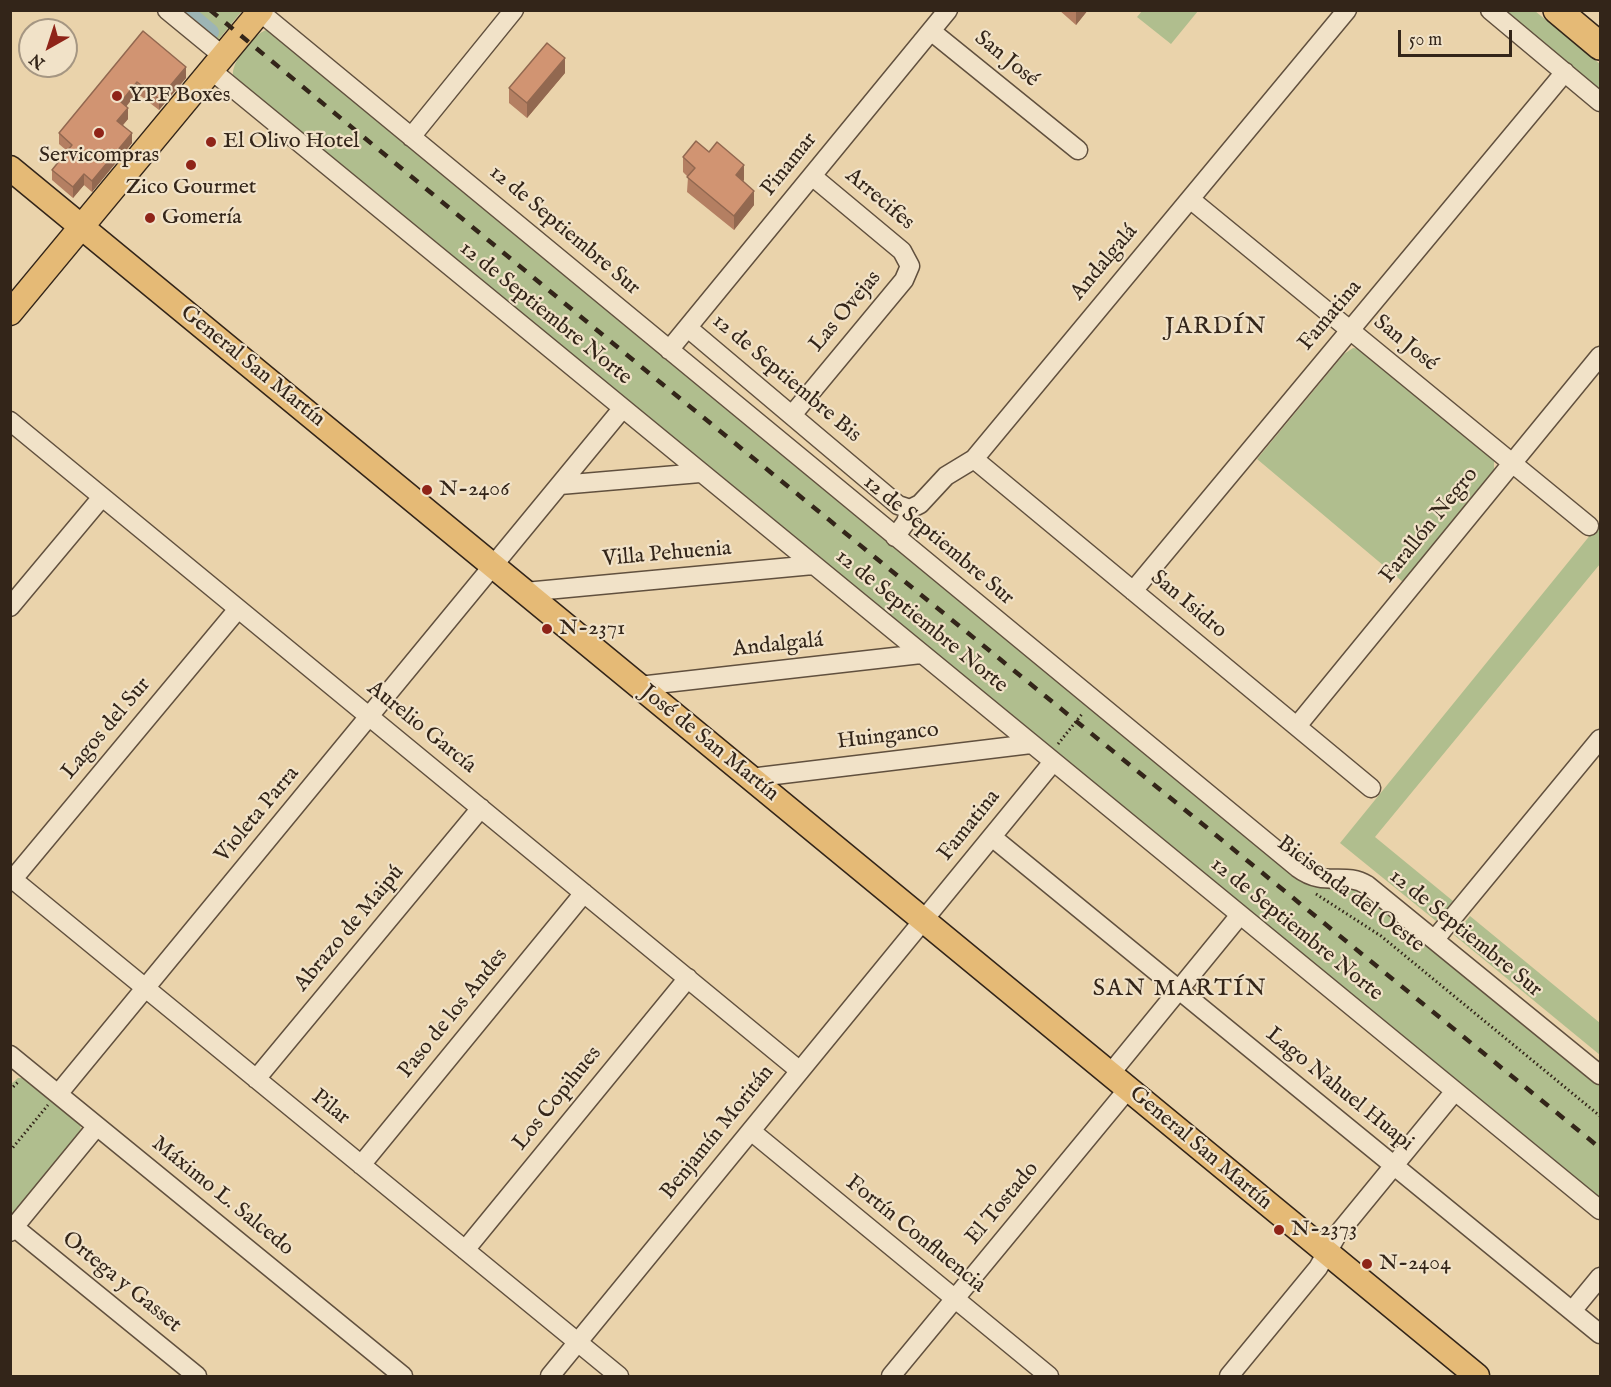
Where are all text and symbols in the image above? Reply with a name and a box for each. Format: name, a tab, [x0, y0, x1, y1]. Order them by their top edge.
north arrow	[18, 18, 78, 78]
scale bar	[1401, 18, 1515, 56]
street label: San José	[968, 26, 1044, 94]
text: 50 m	[1409, 29, 1442, 52]
text: N	[26, 48, 50, 73]
place label: YPF Boxes	[129, 83, 230, 109]
marker: YPF Boxes	[110, 89, 124, 103]
marker: Servicompras	[92, 126, 106, 140]
street label: Pinamar	[756, 128, 824, 202]
place label: El Olivo Hotel	[223, 129, 359, 155]
marker: El Olivo Hotel	[204, 135, 218, 149]
place label: Servicompras	[39, 143, 159, 169]
marker: Zico Gourmet	[184, 158, 198, 172]
street label: 12 de Septiembre Sur	[483, 160, 645, 302]
street label: Arrecifes	[839, 163, 919, 237]
place label: Zico Gourmet	[126, 175, 256, 201]
place label: Gomería	[162, 205, 242, 231]
marker: Gomería	[143, 211, 157, 225]
street label: Andalgalá	[1066, 220, 1144, 306]
street label: 12 de Septiembre Norte	[453, 236, 637, 392]
street label: Las Ovejas	[804, 266, 888, 358]
street label: Famatina	[1294, 275, 1368, 357]
street label: General San Martín	[174, 301, 330, 433]
street label: 12 de Septiembre Bis	[706, 309, 866, 449]
street label: San José	[1367, 310, 1443, 378]
district label: JARDÍN	[1165, 314, 1267, 342]
street label: Farallón Negro	[1375, 463, 1485, 589]
street label: 12 de Septiembre Sur	[857, 470, 1019, 612]
place label: N-2406	[439, 477, 509, 503]
marker: N-2406	[420, 483, 434, 497]
street label: Villa Pehuenia	[601, 536, 733, 574]
street label: 12 de Septiembre Norte	[829, 544, 1013, 700]
street label: San Isidro	[1144, 565, 1232, 645]
place label: N-2371	[559, 616, 625, 642]
marker: N-2371	[540, 622, 554, 636]
street label: Andalgalá	[731, 628, 825, 664]
street label: Lagos del Sur	[57, 673, 157, 785]
street label: Aurelio García	[361, 676, 481, 780]
street label: José de San Martín	[635, 680, 783, 808]
street label: Huinganco	[836, 718, 940, 756]
street label: Violeta Parra	[210, 761, 306, 869]
street label: Famatina	[933, 785, 1007, 867]
street label: Bicisenda del Oeste	[1271, 831, 1429, 959]
street label: 12 de Septiembre Norte	[1204, 852, 1388, 1008]
street label: Abrazo de Maipú	[289, 860, 411, 998]
street label: 12 de Septiembre Sur	[1383, 864, 1547, 1004]
street label: Paso de los Andes	[394, 944, 514, 1084]
district label: SAN MARTÍN	[1093, 976, 1267, 1004]
street label: Lago Nahuel Huapi	[1260, 1022, 1418, 1158]
street label: Los Copihues	[508, 1042, 608, 1156]
street label: Benjamín Moritán	[656, 1060, 780, 1206]
street label: General San Martín	[1123, 1082, 1277, 1216]
street label: Pilar	[305, 1084, 355, 1132]
street label: Máximo L. Salcedo	[146, 1132, 298, 1262]
street label: El Tostado	[961, 1157, 1045, 1251]
street label: Fortín Confluencia	[840, 1170, 990, 1300]
place label: N-2373	[1291, 1217, 1357, 1243]
marker: N-2373	[1272, 1223, 1286, 1237]
street label: Ortega y Gasset	[56, 1227, 186, 1339]
place label: N-2404	[1379, 1251, 1451, 1277]
marker: N-2404	[1360, 1257, 1374, 1271]

